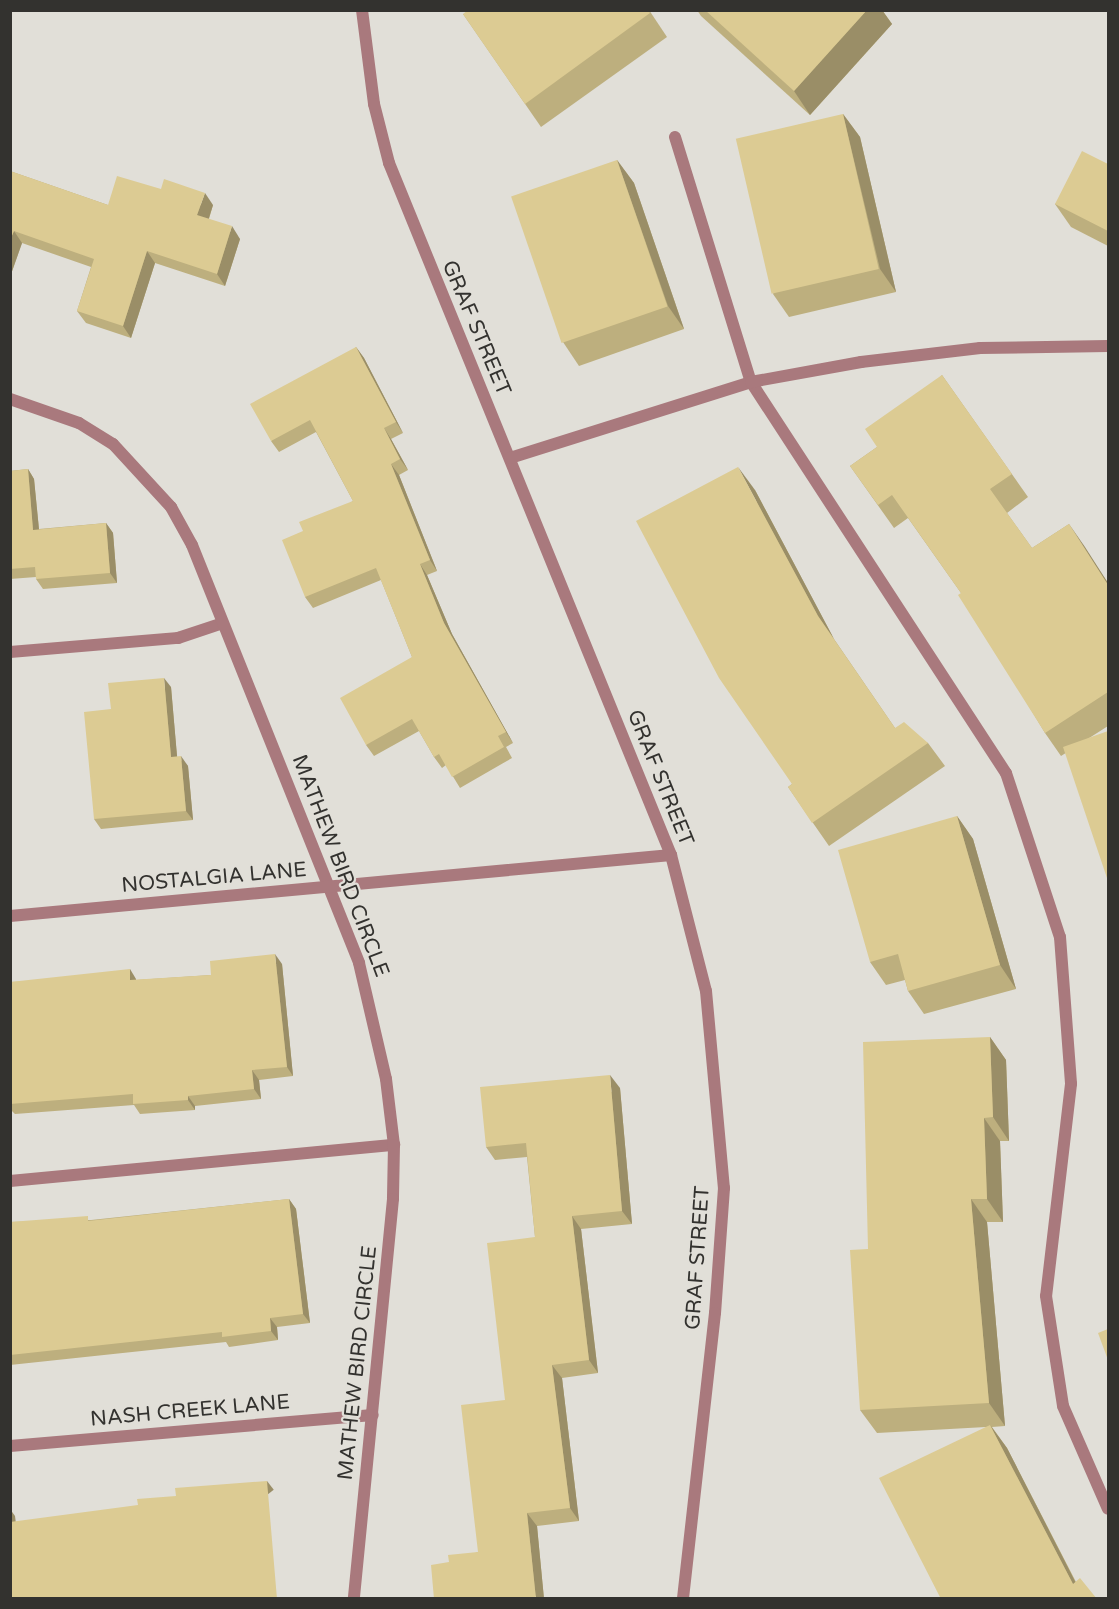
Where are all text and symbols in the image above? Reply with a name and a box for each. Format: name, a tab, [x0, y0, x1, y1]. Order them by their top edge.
street label: GRAF STREET	[436, 257, 516, 399]
street label: GRAF STREET	[621, 706, 699, 850]
street label: MATHEW BIRD CIRCLE	[286, 751, 394, 981]
street label: NOSTALGIA LANE	[120, 857, 308, 899]
street label: GRAF STREET	[680, 1185, 716, 1331]
street label: MATHEW BIRD CIRCLE	[333, 1244, 383, 1482]
street label: NASH CREEK LANE	[89, 1390, 291, 1432]

